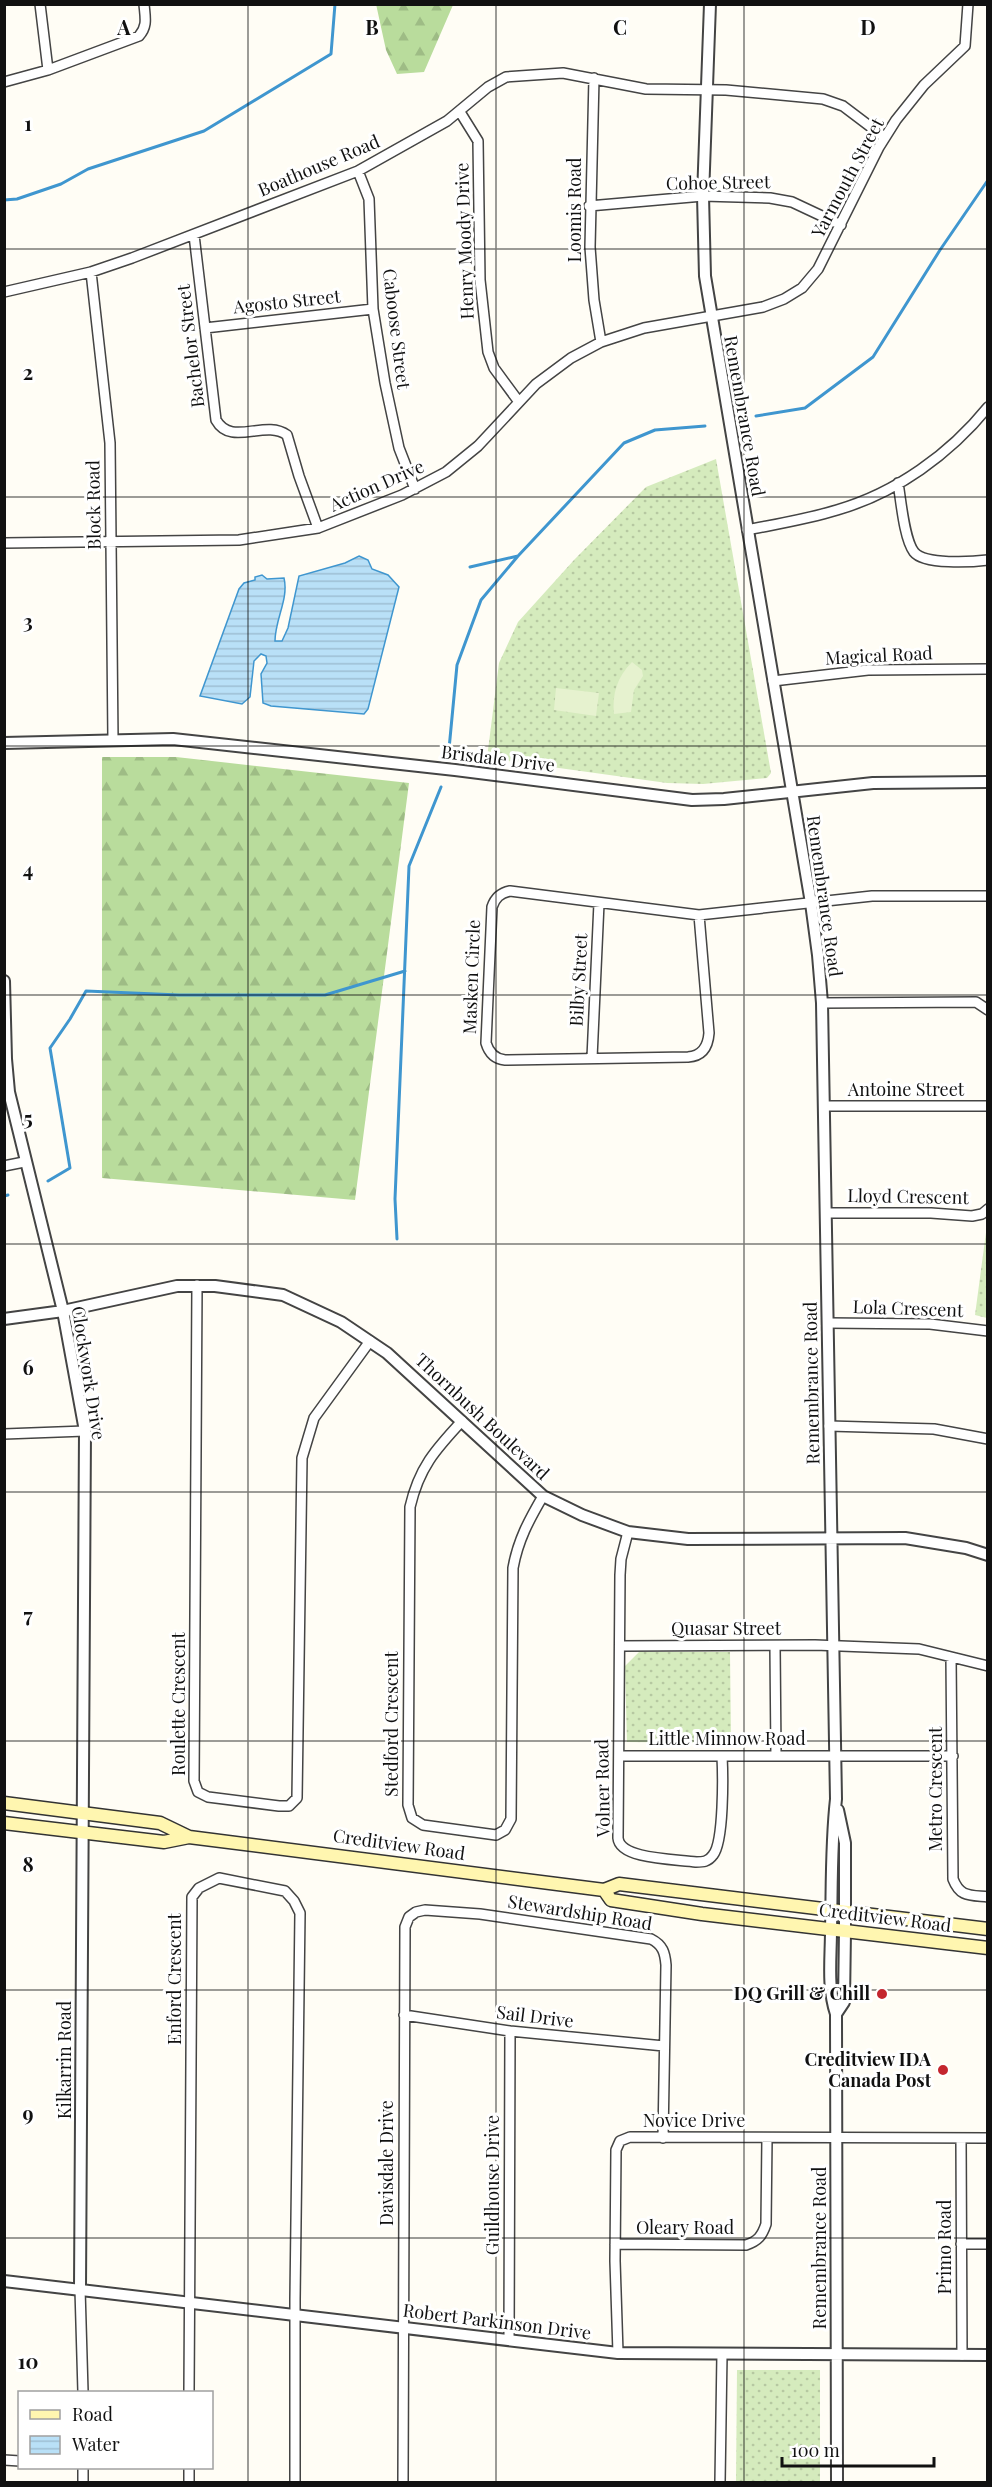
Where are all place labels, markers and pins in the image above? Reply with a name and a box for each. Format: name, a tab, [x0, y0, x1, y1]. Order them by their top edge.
place label: DQ Grill & Chill	[734, 1981, 870, 2005]
marker: DQ Grill & Chill	[875, 1987, 889, 2001]
place label: Creditview IDA Canada Post	[805, 2047, 932, 2092]
marker: Creditview IDA Canada Post	[936, 2063, 950, 2077]

